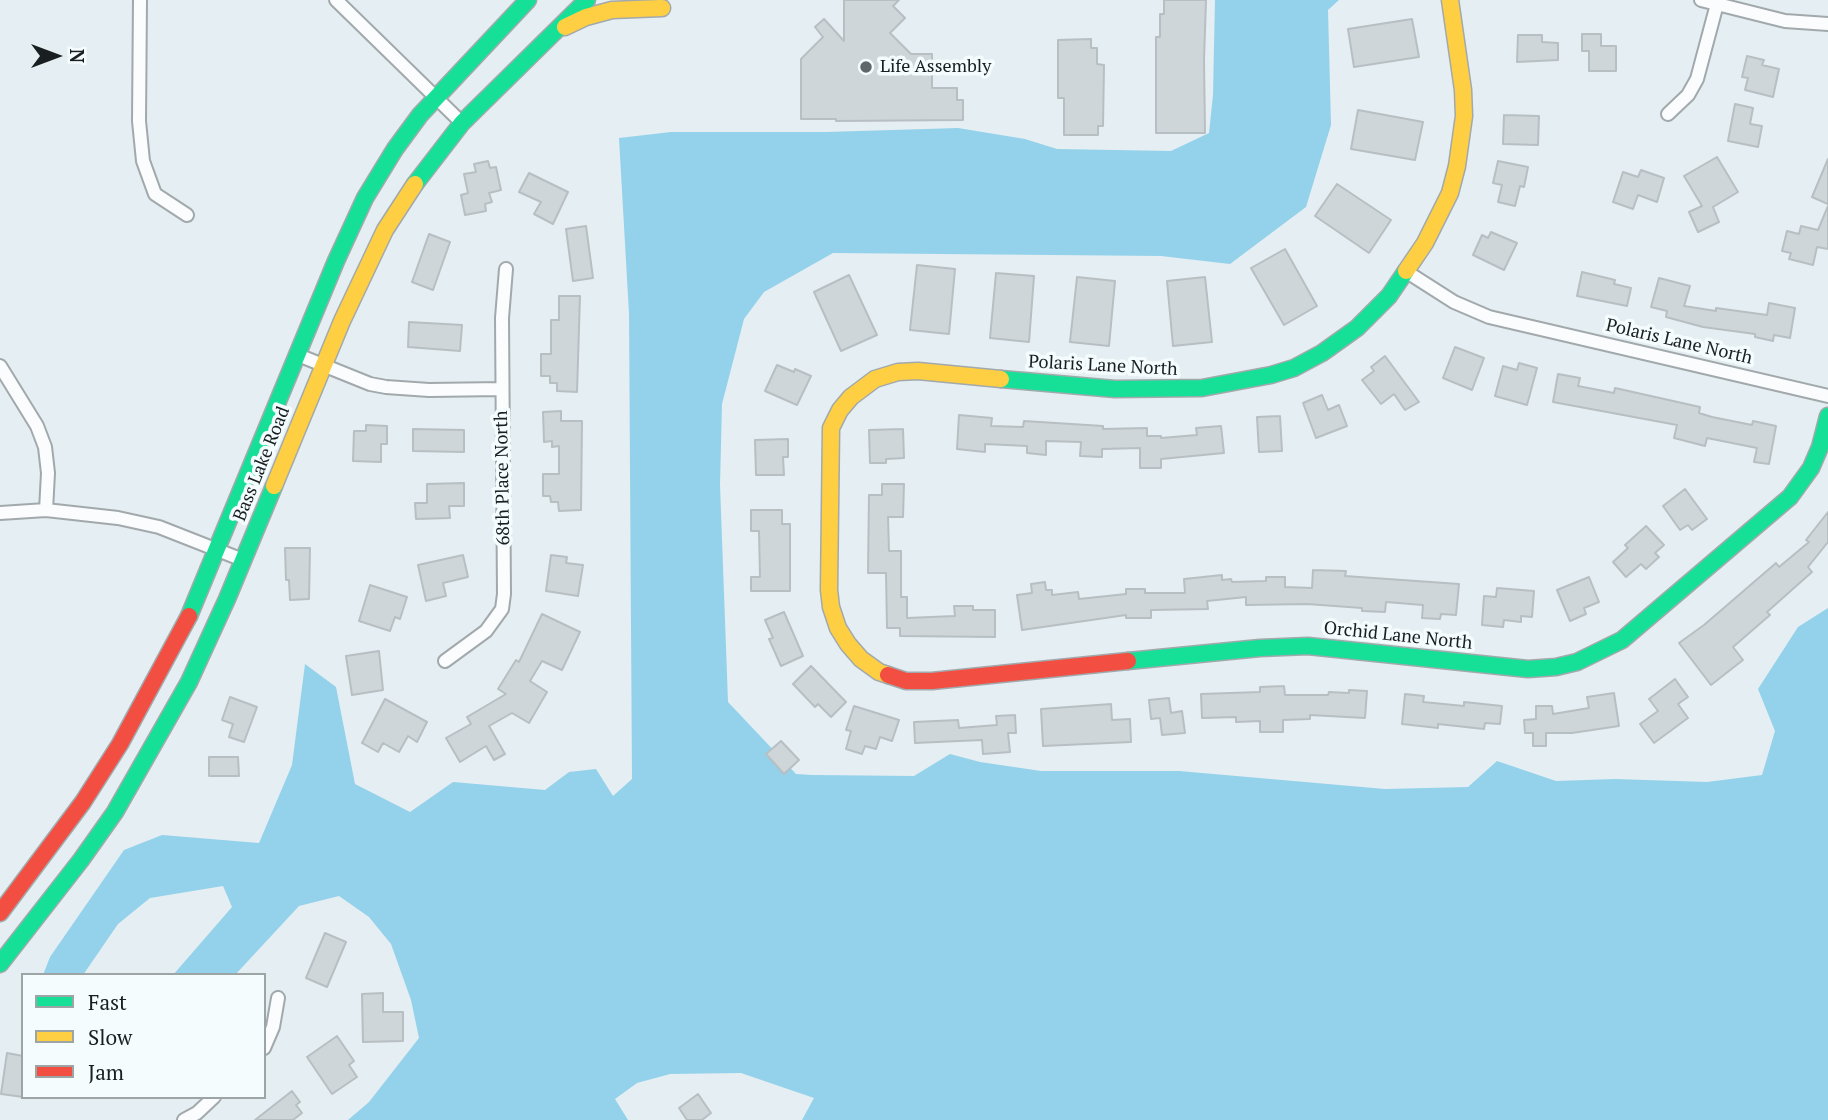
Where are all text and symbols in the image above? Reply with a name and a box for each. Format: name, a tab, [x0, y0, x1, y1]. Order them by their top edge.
north arrow	[21, 21, 91, 91]
text: N	[65, 49, 90, 63]
place label: Life Assembly	[880, 56, 991, 78]
marker: Life Assembly	[858, 59, 874, 75]
street label: Polaris Lane North	[1604, 315, 1754, 369]
street label: Polaris Lane North	[1028, 351, 1178, 381]
street label: Bass Lake Road	[229, 404, 295, 524]
street label: 68th Place North	[491, 410, 515, 546]
street label: Orchid Lane North	[1323, 617, 1473, 655]
legend	[21, 973, 266, 1099]
text: Fast	[88, 988, 127, 1016]
text: Slow	[88, 1023, 132, 1051]
text: Jam	[88, 1058, 124, 1086]

